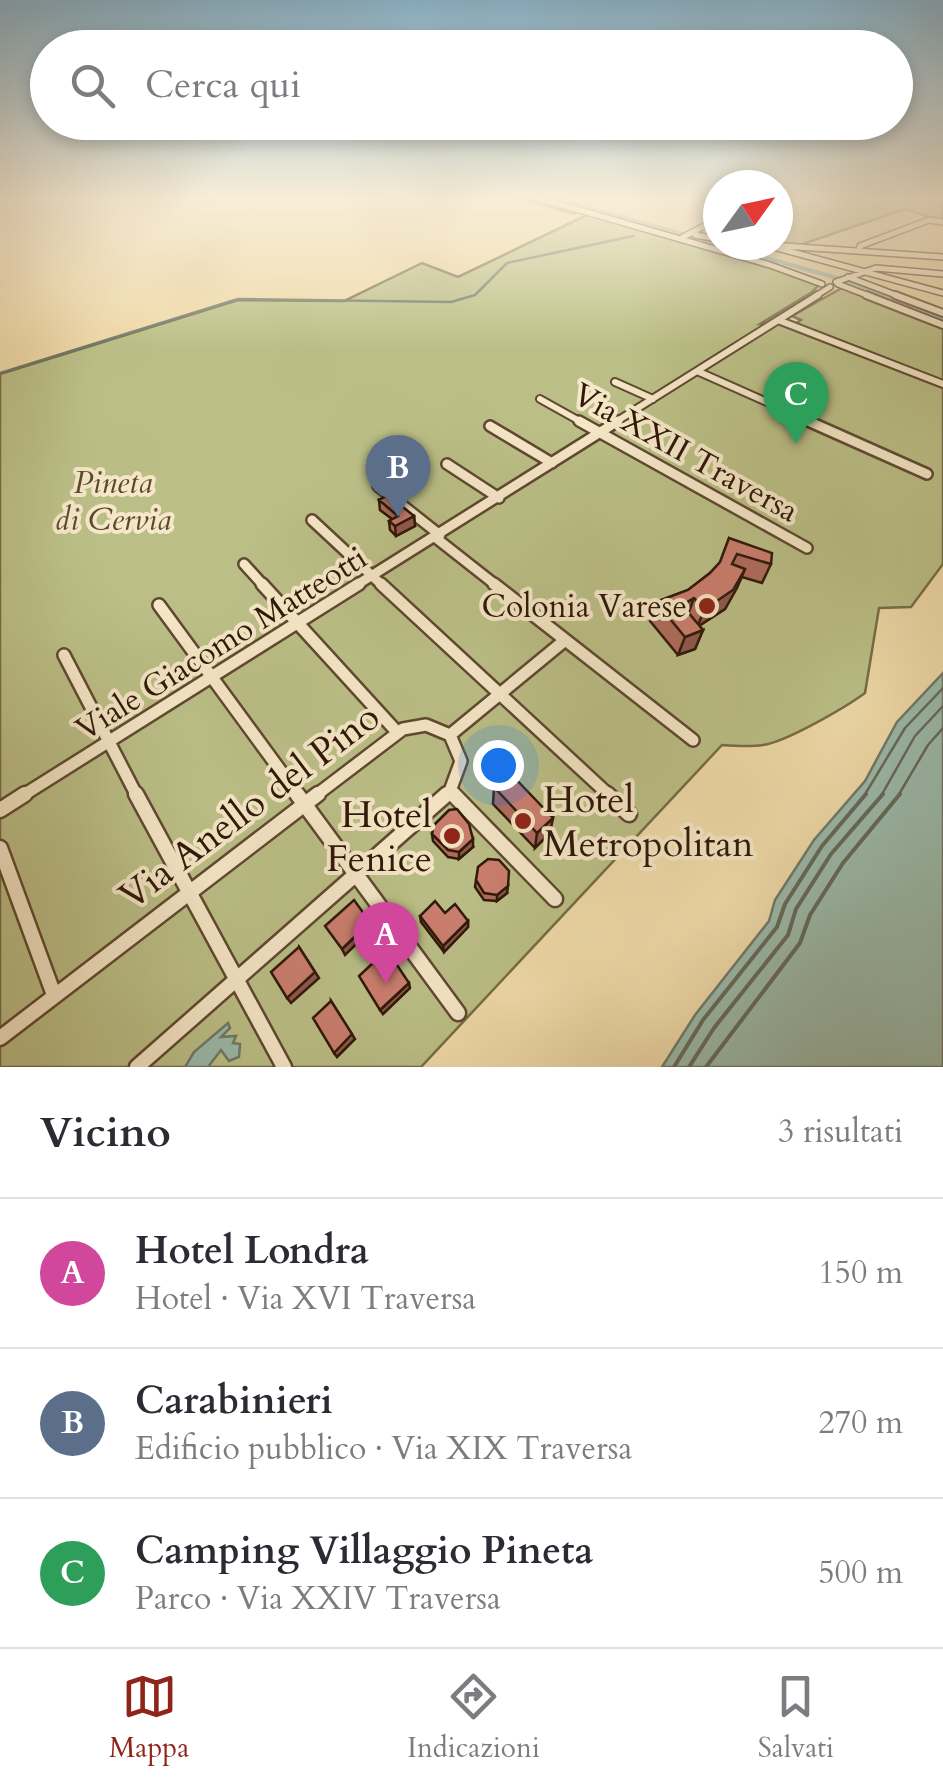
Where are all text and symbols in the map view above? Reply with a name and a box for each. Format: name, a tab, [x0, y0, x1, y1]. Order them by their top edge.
search box	[30, 30, 913, 140]
icon: search	[65, 58, 120, 113]
text: Cerca qui	[145, 59, 301, 111]
north arrow	[703, 170, 793, 260]
pin: C	[764, 362, 828, 444]
street label: Via XXII Traversa	[565, 373, 806, 533]
pin: B	[366, 434, 430, 517]
park label: Pineta di Cervia	[55, 461, 171, 542]
street label: Viale Giacomo Matteotti	[67, 536, 376, 751]
place label: Colonia Varese	[481, 585, 687, 629]
marker: Colonia Varese	[696, 595, 718, 617]
street label: Via Anello del Pino	[109, 692, 391, 922]
your location	[473, 740, 524, 791]
place label: Hotel Metropolitan	[543, 774, 754, 870]
place label: Hotel Fenice	[326, 789, 432, 885]
marker: Hotel Metropolitan	[512, 810, 534, 832]
marker: Hotel Fenice	[441, 825, 463, 847]
pin: A	[354, 902, 418, 984]
text: Vicino	[40, 1104, 171, 1161]
text: 3 risultati	[778, 1110, 903, 1154]
text: Hotel Londra	[135, 1225, 369, 1277]
text: A	[60, 1251, 85, 1295]
text: 150 m	[818, 1251, 903, 1295]
text: Hotel · Via XVI Traversa	[135, 1277, 476, 1321]
text: Carabinieri	[135, 1375, 333, 1427]
text: B	[61, 1401, 84, 1445]
text: 270 m	[818, 1401, 903, 1445]
text: Edificio pubblico · Via XIX Traversa	[135, 1427, 632, 1471]
text: Camping Villaggio Pineta	[135, 1525, 593, 1577]
text: C	[60, 1551, 85, 1595]
text: 500 m	[818, 1551, 903, 1595]
text: Parco · Via XXIV Traversa	[135, 1577, 501, 1621]
tab: Mappa	[109, 1669, 189, 1767]
tab: Indicazioni	[407, 1669, 540, 1767]
tab: Salvati	[758, 1669, 834, 1767]

